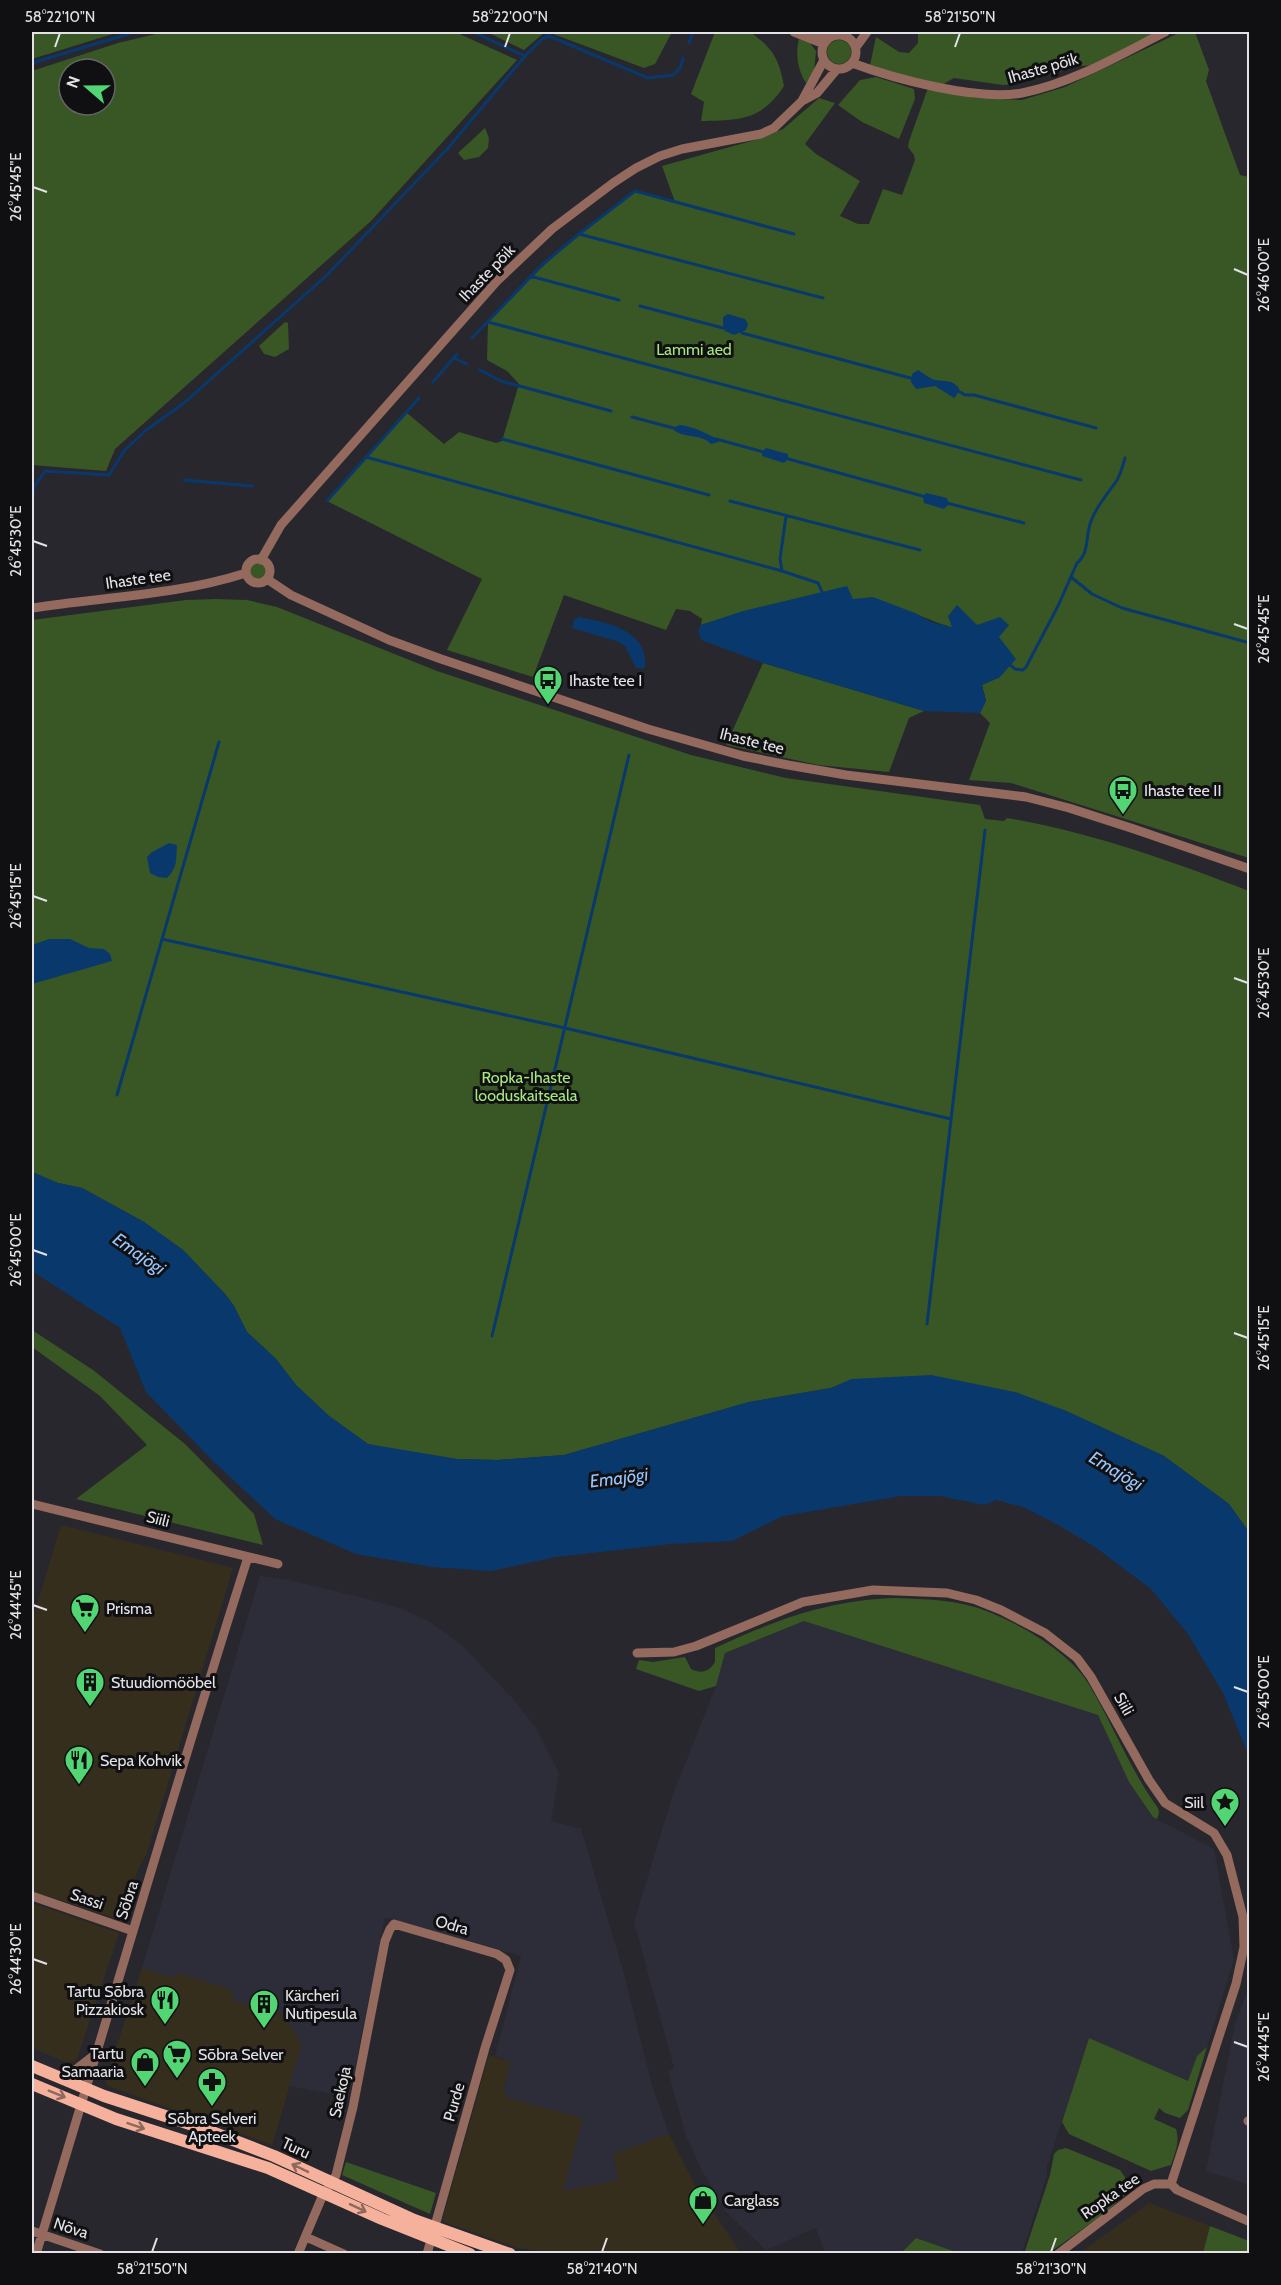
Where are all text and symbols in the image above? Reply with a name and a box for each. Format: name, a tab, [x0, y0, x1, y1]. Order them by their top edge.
text: 58°22'10"N	[25, 8, 95, 26]
text: 58°22'00"N	[472, 8, 548, 26]
text: 58°21'50"N	[925, 8, 995, 26]
street label: Ihaste põik	[1006, 49, 1081, 87]
north arrow	[57, 57, 117, 117]
text: N	[63, 73, 84, 91]
text: 26°45'45"E	[7, 152, 25, 222]
text: 26°46'00"E	[1255, 238, 1273, 312]
street label: Ihaste põik	[455, 240, 520, 306]
park label: Lammi aed	[656, 340, 732, 359]
text: 26°45'30"E	[7, 505, 25, 577]
street label: Ihaste tee	[104, 565, 172, 593]
text: 26°45'45"E	[1255, 594, 1273, 664]
bus stop icon: Ihaste tee I	[532, 664, 564, 706]
place label: Ihaste tee I	[569, 671, 642, 690]
street label: Ihaste tee	[718, 724, 786, 758]
bus stop icon: Ihaste tee II	[1107, 774, 1139, 816]
place label: Ihaste tee II	[1144, 781, 1222, 800]
text: 26°45'15"E	[7, 863, 25, 929]
text: 26°45'30"E	[1255, 947, 1273, 1019]
park label: Ropka-Ihaste looduskaitseala	[475, 1068, 578, 1105]
text: 26°45'00"E	[7, 1213, 25, 1287]
water label: Emajõgi	[109, 1228, 170, 1281]
text: 26°45'15"E	[1255, 1305, 1273, 1371]
water label: Emajõgi	[1085, 1446, 1148, 1496]
water label: Emajõgi	[589, 1463, 651, 1492]
street label: Siili	[144, 1507, 172, 1531]
text: 26°44'45"E	[7, 1570, 25, 1640]
supermarket icon: Prisma	[69, 1592, 101, 1634]
place label: Prisma	[106, 1599, 152, 1618]
text: 26°45'00"E	[1255, 1655, 1273, 1729]
building icon: Stuudiomööbel	[74, 1666, 106, 1708]
place label: Stuudiomööbel	[111, 1673, 216, 1692]
street label: Siili	[1110, 1689, 1138, 1719]
restaurant icon: Sepa Kohvik	[63, 1744, 95, 1786]
place label: Sepa Kohvik	[100, 1751, 183, 1770]
place icon: Siil	[1209, 1786, 1241, 1828]
place label: Siil	[1184, 1793, 1204, 1812]
street label: Sõbra	[112, 1878, 142, 1922]
street label: Sassi	[68, 1885, 106, 1913]
street label: Odra	[433, 1911, 471, 1939]
text: 26°44'30"E	[7, 1923, 25, 1995]
place label: Tartu Sõbra Pizzakiosk	[67, 1982, 145, 2019]
restaurant icon: Tartu Sõbra Pizzakiosk	[149, 1984, 181, 2026]
place label: Kärcheri Nutipesula	[285, 1986, 357, 2023]
building icon: Kärcheri Nutipesula	[248, 1988, 280, 2030]
text: 26°44'45"E	[1255, 2012, 1273, 2082]
supermarket icon: Sõbra Selver	[161, 2038, 193, 2080]
place label: Tartu Samaaria	[61, 2044, 124, 2081]
place label: Sõbra Selver	[198, 2045, 284, 2064]
shop icon: Tartu Samaaria	[129, 2046, 161, 2088]
street label: Saekoja	[325, 2064, 355, 2119]
pharmacy icon: Sõbra Selveri Apteek	[196, 2066, 228, 2108]
street label: Purde	[439, 2080, 469, 2124]
one-way arrow	[47, 2089, 65, 2100]
place label: Sõbra Selveri Apteek	[168, 2109, 256, 2146]
one-way arrow	[126, 2121, 145, 2132]
street label: Turu	[279, 2133, 313, 2163]
one-way arrow	[292, 2162, 310, 2174]
street label: Ropka tee	[1077, 2169, 1143, 2223]
shop icon: Carglass	[687, 2184, 719, 2226]
place label: Carglass	[724, 2191, 780, 2210]
one-way arrow	[349, 2203, 367, 2215]
street label: Nõva	[51, 2214, 91, 2243]
text: 58°21'50"N	[117, 2260, 187, 2278]
text: 58°21'40"N	[566, 2260, 638, 2278]
text: 58°21'30"N	[1016, 2260, 1086, 2278]

